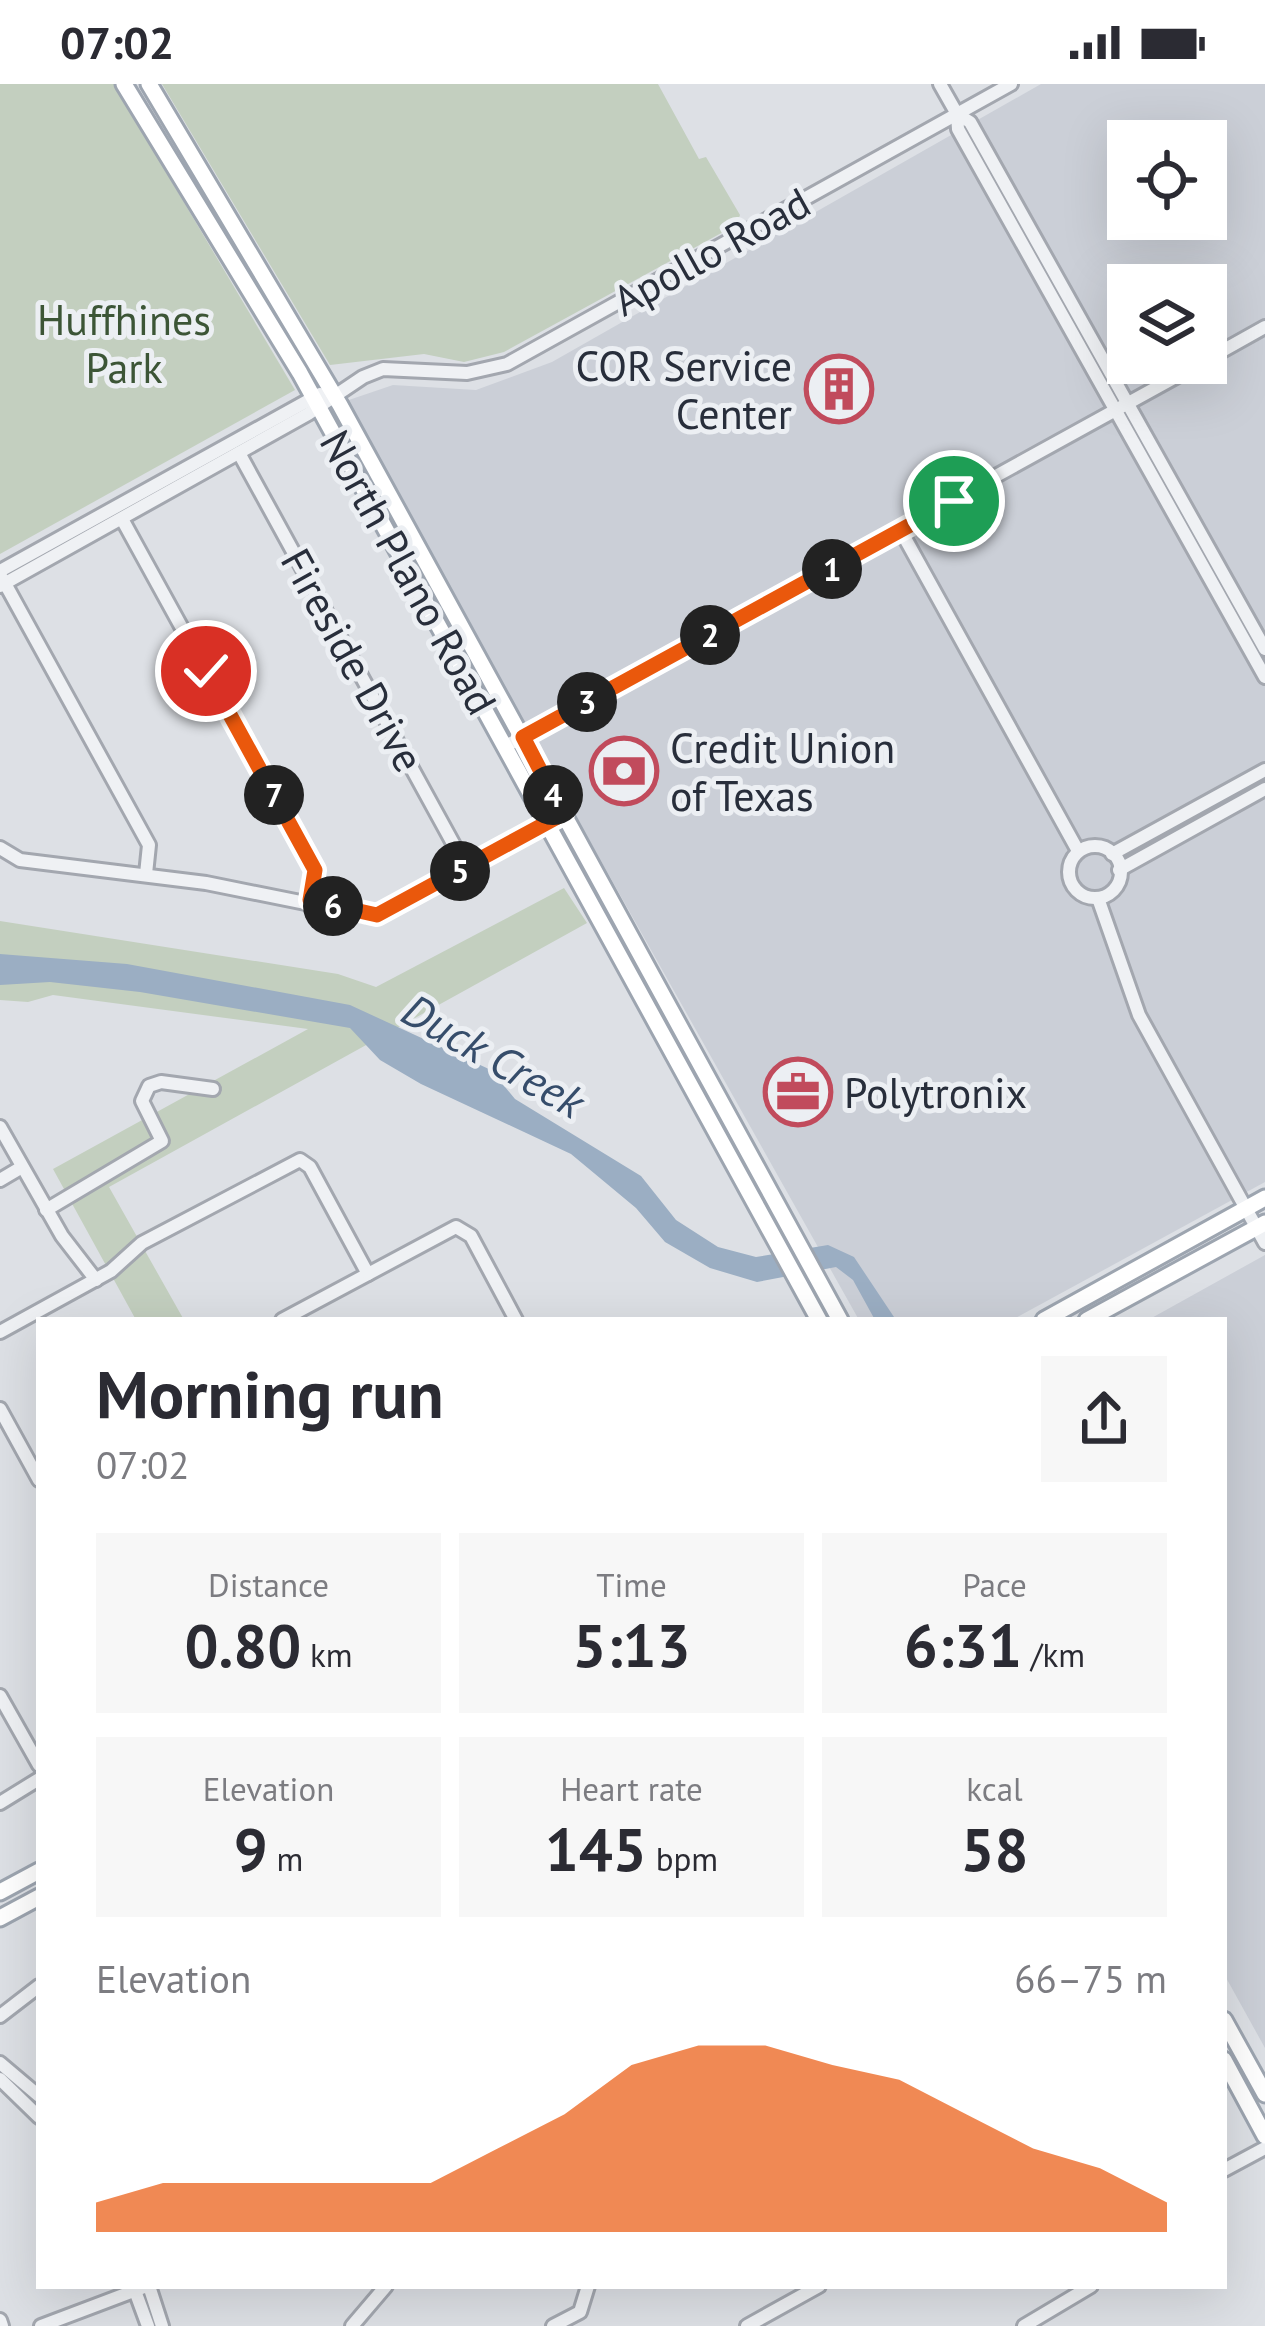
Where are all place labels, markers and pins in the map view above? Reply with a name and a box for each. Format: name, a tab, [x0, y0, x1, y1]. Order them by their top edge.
place label: COR Service Center	[575, 338, 792, 441]
building icon: COR Service Center	[804, 354, 874, 424]
pin	[903, 450, 1005, 552]
pin: 1	[802, 539, 862, 599]
pin: 2	[680, 605, 740, 665]
pin	[155, 620, 257, 722]
pin: 3	[557, 672, 617, 732]
place label: Credit Union of Texas	[670, 720, 895, 823]
bank icon: Credit Union of Texas	[589, 736, 659, 806]
pin: 7	[244, 765, 304, 825]
pin: 4	[523, 765, 583, 825]
pin: 5	[430, 841, 490, 901]
pin: 6	[303, 876, 363, 936]
office icon: Polytronix	[763, 1057, 833, 1127]
place label: Polytronix	[844, 1065, 1027, 1120]

